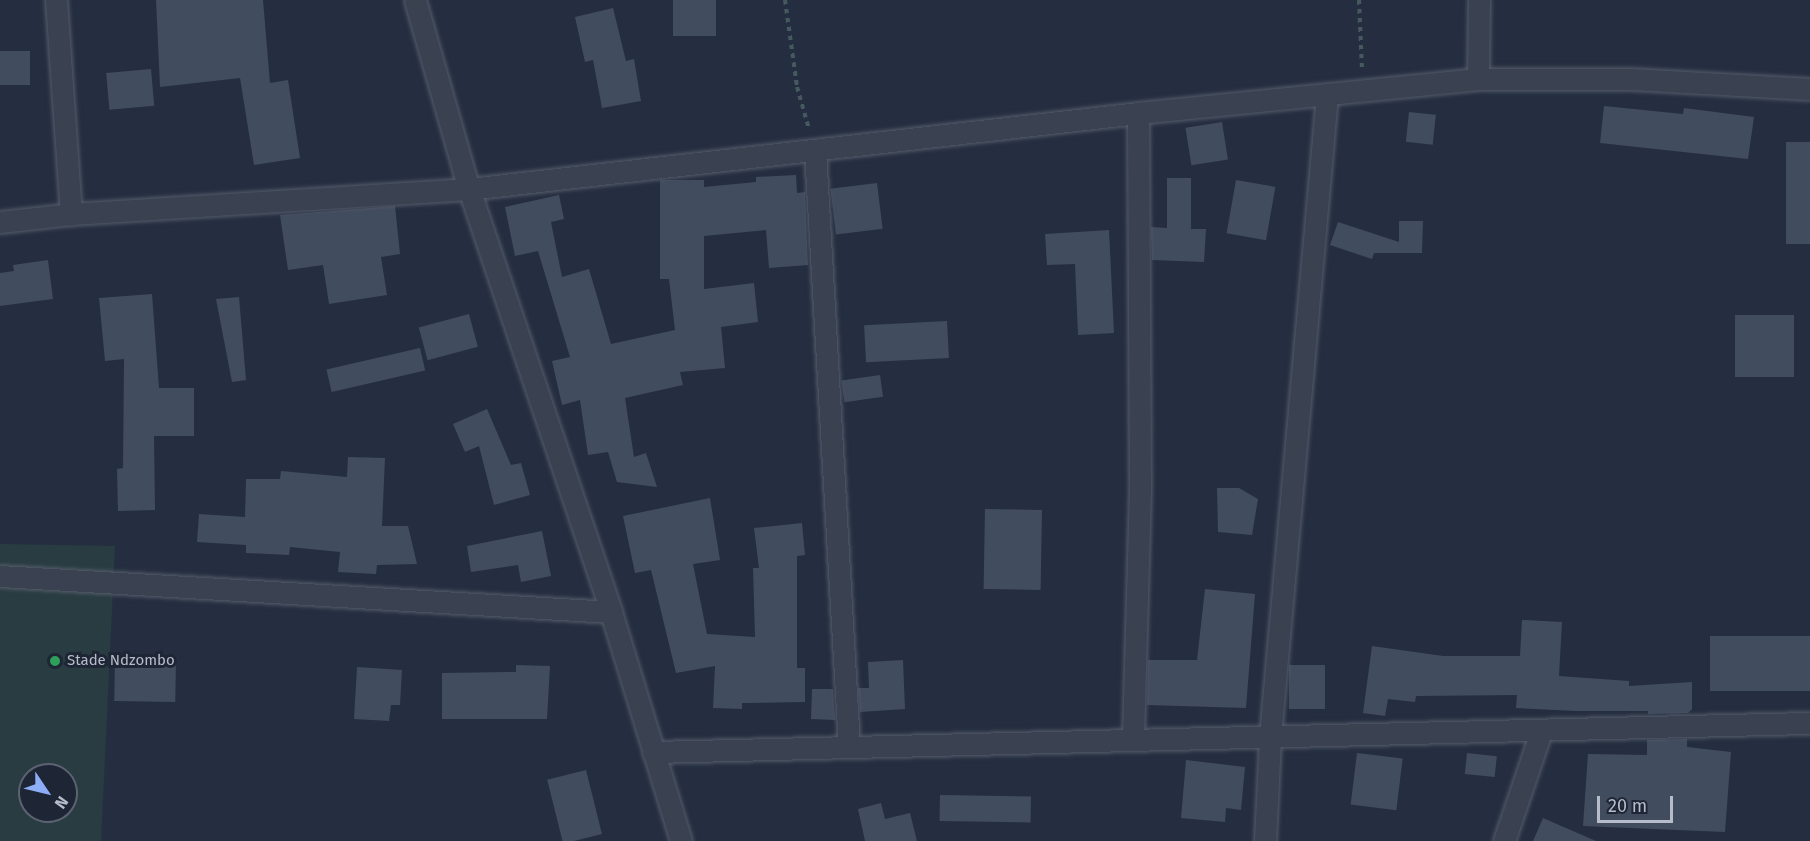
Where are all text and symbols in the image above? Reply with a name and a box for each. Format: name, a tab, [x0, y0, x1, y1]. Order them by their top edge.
place label: Stade Ndzombo	[67, 652, 175, 670]
marker: Stade Ndzombo	[48, 654, 62, 668]
north arrow	[18, 763, 78, 823]
scale bar	[1600, 784, 1676, 822]
text: N	[51, 793, 72, 812]
text: 20 m	[1608, 795, 1647, 817]

